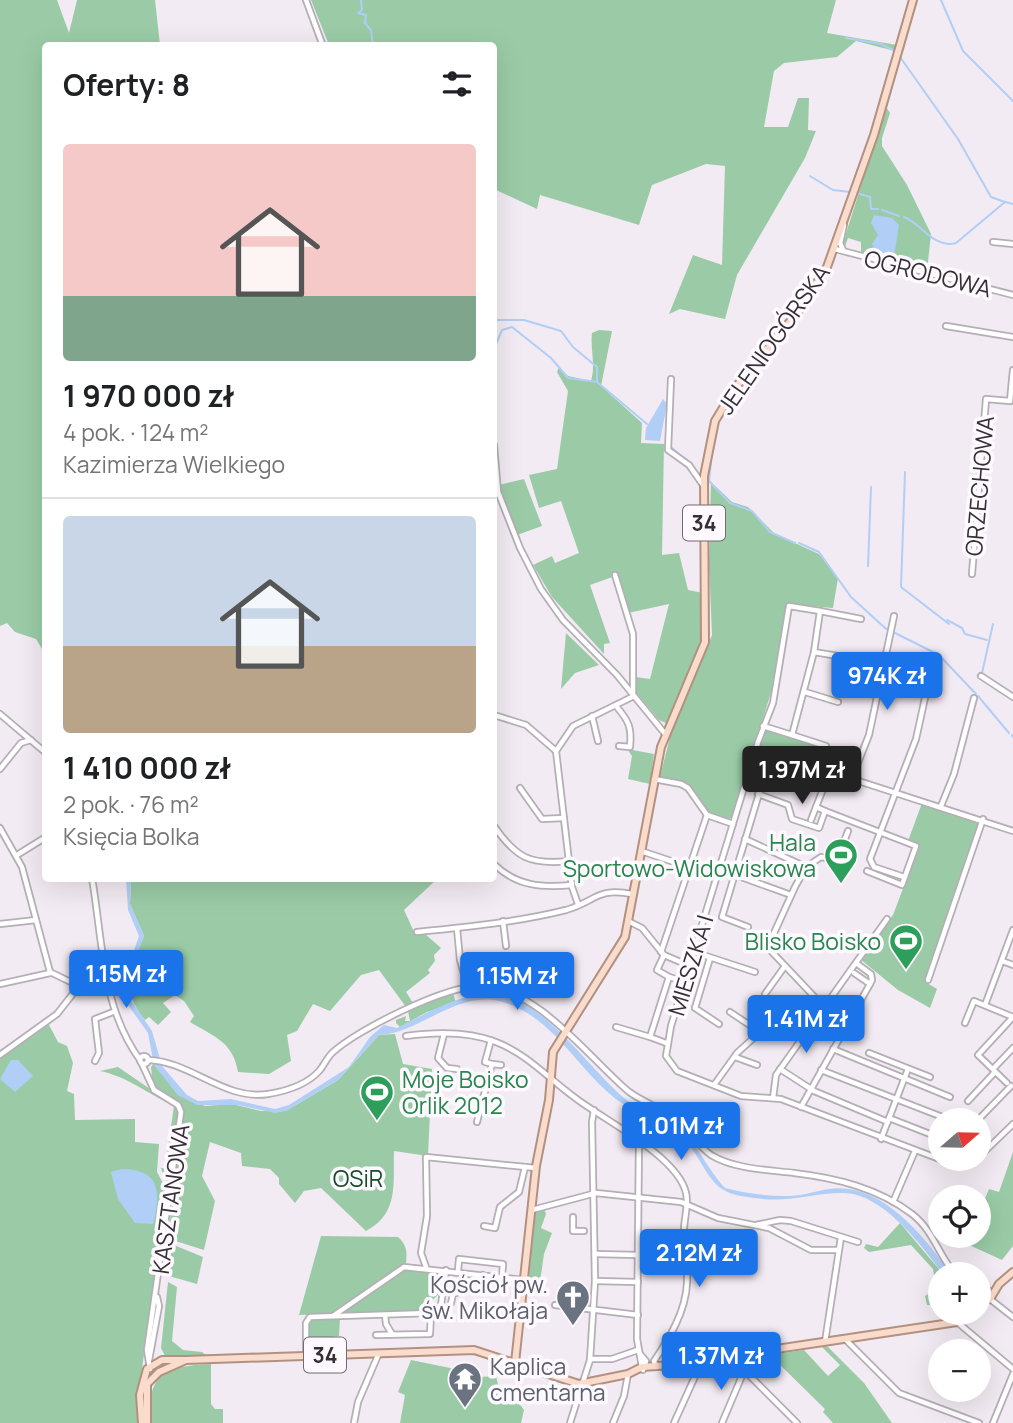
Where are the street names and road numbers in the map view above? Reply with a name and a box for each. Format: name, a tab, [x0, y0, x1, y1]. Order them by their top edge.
street label: OGRODOWA	[861, 242, 995, 304]
street label: JELENIOGÓRSKA	[709, 257, 837, 420]
street label: ORZECHOWA	[957, 414, 1001, 557]
road number: 34	[683, 505, 725, 540]
street label: MIESZKA I	[660, 911, 720, 1019]
street label: KASZTANOWA	[144, 1122, 196, 1276]
road number: 34	[304, 1338, 346, 1372]

